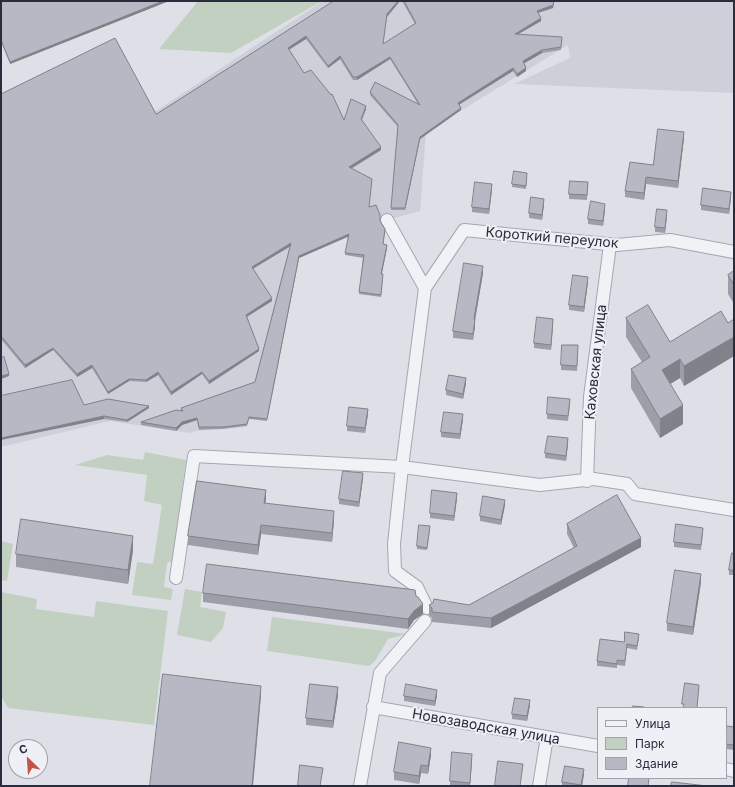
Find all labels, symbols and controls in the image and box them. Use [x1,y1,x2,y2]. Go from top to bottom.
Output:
street label: Короткий переулок [485,224,619,252]
street label: Каховская улица [582,304,610,420]
street label: Новозаводская улица [411,706,561,748]
legend [597,707,727,779]
text: Улица [635,716,670,731]
text: Парк [635,736,665,751]
north arrow [8,739,48,779]
text: С [17,741,30,757]
text: Здание [635,756,678,771]

